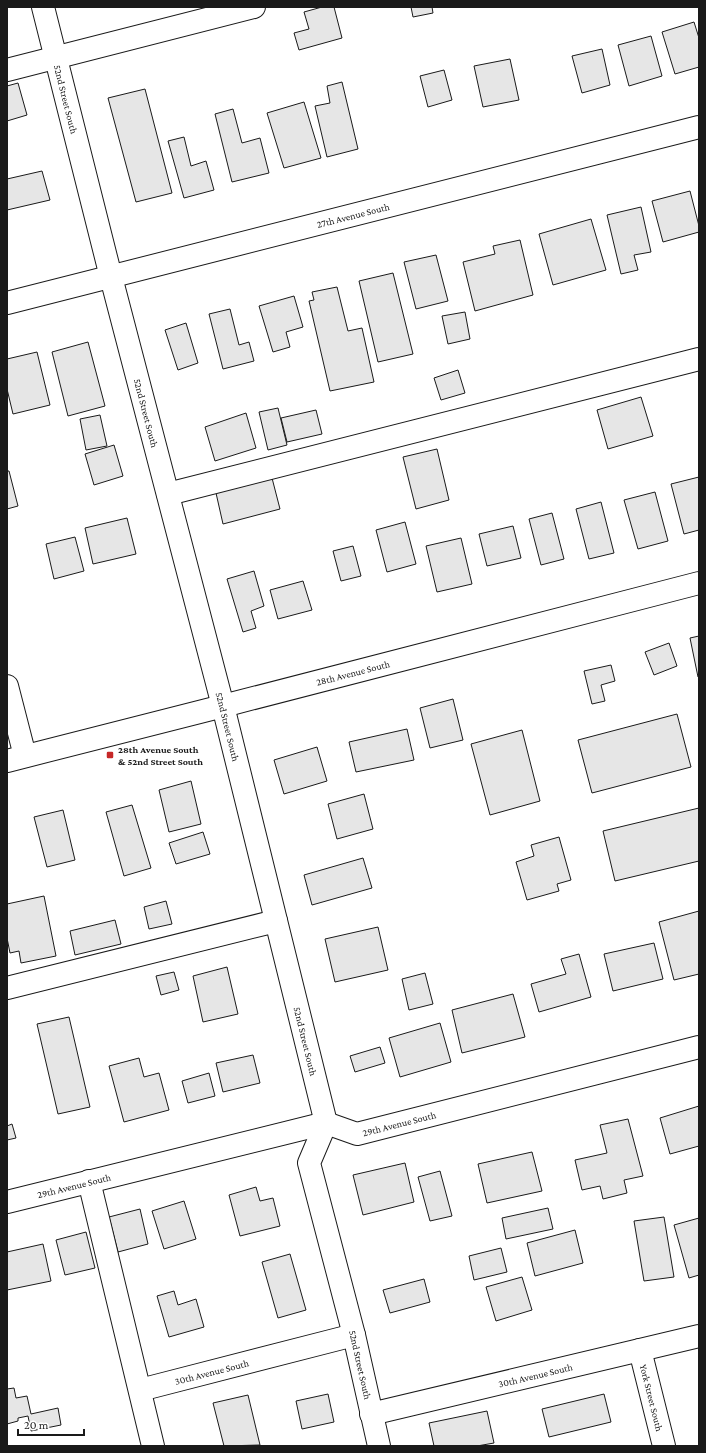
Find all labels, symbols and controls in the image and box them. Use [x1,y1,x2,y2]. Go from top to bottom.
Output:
street label: 52nd Street South [52,64,80,136]
street label: 27th Avenue South [316,201,391,230]
street label: 52nd Street South [132,378,160,449]
street label: 28th Avenue South [315,658,392,688]
street label: 52nd Street South [214,691,242,763]
place label: 28th Avenue South & 52nd Street South [118,744,203,767]
marker: 28th Avenue South & 52nd Street South [105,750,115,760]
street label: 52nd Street South [291,1006,319,1078]
street label: 29th Avenue South [361,1109,438,1138]
street label: 29th Avenue South [36,1171,113,1200]
street label: 52nd Street South [347,1329,373,1401]
street label: 30th Avenue South [174,1357,251,1387]
street label: 30th Avenue South [497,1361,574,1390]
street label: York Street South [638,1363,665,1433]
scale bar [18,1411,84,1437]
text: 20 m [24,1418,49,1432]

